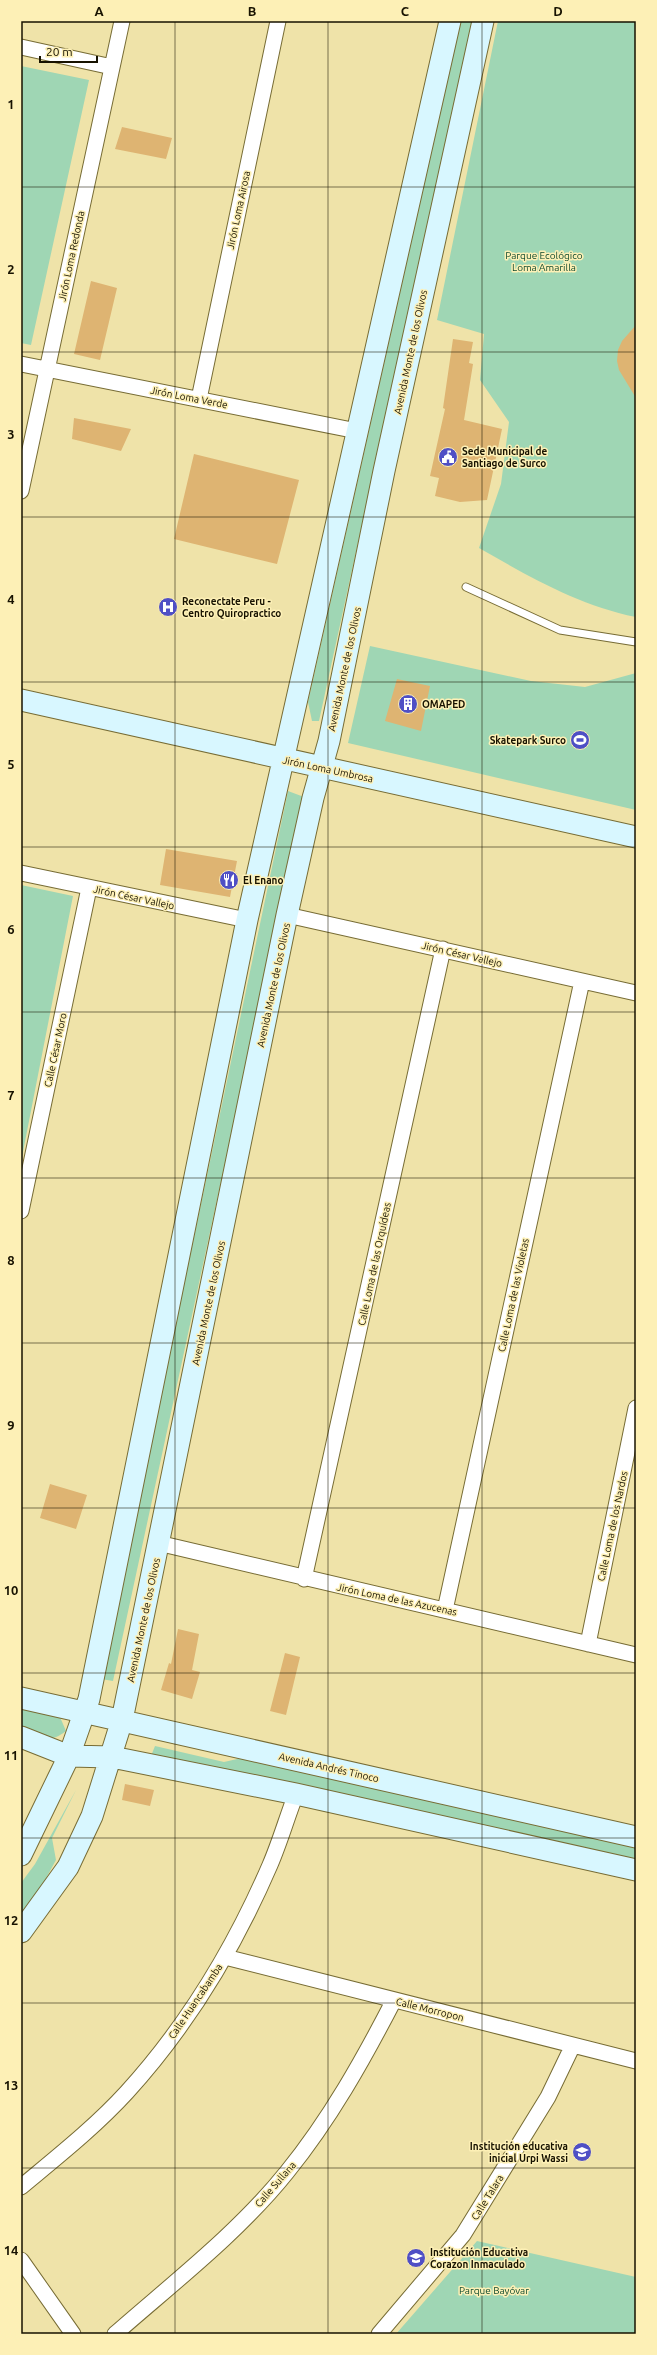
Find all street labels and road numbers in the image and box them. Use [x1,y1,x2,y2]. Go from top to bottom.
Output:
street label: Jirón Loma Airosa [225,170,252,250]
street label: Jirón Loma Redonda [57,210,86,302]
street label: Avenida Monte de los Olivos [392,289,429,415]
street label: Jirón Loma Verde [149,385,229,410]
street label: Avenida Monte de los Olivos [326,606,363,732]
street label: Jirón Loma Umbrosa [282,755,374,784]
street label: Jirón César Vallejo [92,884,176,911]
street label: Avenida Monte de los Olivos [255,922,292,1048]
street label: Jirón César Vallejo [420,940,503,969]
street label: Calle César Moro [42,1012,69,1088]
street label: Calle Loma de las Orquídeas [356,1201,393,1327]
street label: Calle Loma de las Violetas [496,1237,531,1353]
street label: Avenida Monte de los Olivos [190,1240,227,1366]
street label: Calle Loma de los Nardos [595,1470,630,1582]
street label: Avenida Monte de los Olivos [125,1557,162,1683]
street label: Jirón Loma de las Azucenas [336,1581,458,1618]
street label: Avenida Andrés Tinoco [278,1751,380,1784]
street label: Calle Huancabamba [166,1962,225,2041]
street label: Calle Morropon [395,1996,465,2023]
street label: Calle Sullana [253,2159,298,2209]
street label: Calle Talara [469,2173,506,2222]

